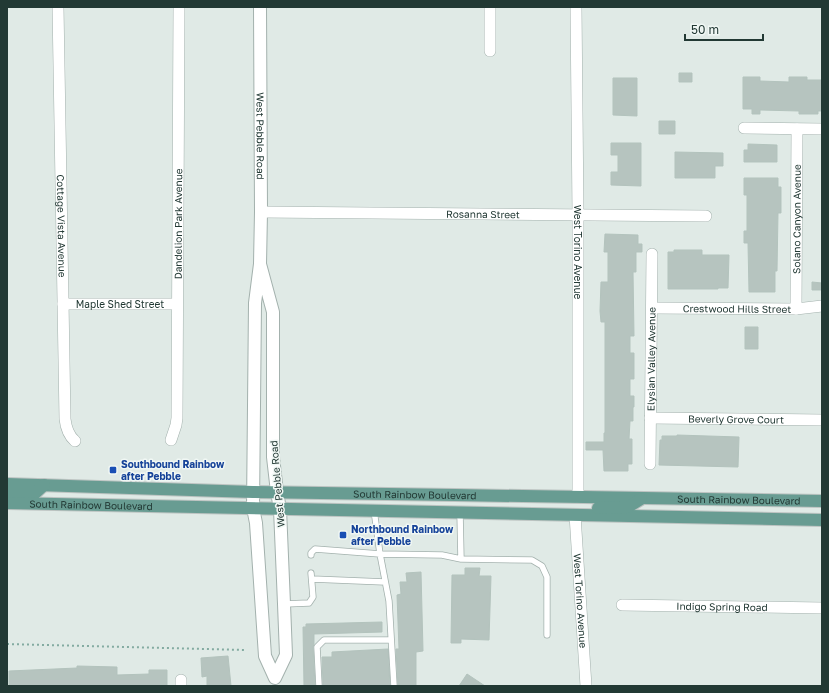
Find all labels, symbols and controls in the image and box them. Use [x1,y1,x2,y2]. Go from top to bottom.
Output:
scale bar [685,16,763,42]
text: 50 m [691,22,719,37]
street label: West Pebble Road [254,92,267,180]
street label: Solano Canyon Avenue [790,164,803,274]
street label: Dandelion Park Avenue [172,168,184,279]
street label: Cottage Vista Avenue [55,174,69,278]
street label: West Torino Avenue [572,205,584,300]
street label: Rosanna Street [446,208,520,220]
street label: Maple Shed Street [76,298,164,310]
street label: Crestwood Hills Street [683,302,791,315]
street label: Elysian Valley Avenue [645,307,657,411]
street label: Beverly Grove Court [688,412,784,426]
street label: West Pebble Road [267,440,287,528]
place label: Southbound Rainbow after Pebble [121,458,225,482]
marker: Southbound Rainbow after Pebble [108,465,118,475]
street label: South Rainbow Boulevard [353,487,477,501]
street label: South Rainbow Boulevard [677,493,801,507]
street label: South Rainbow Boulevard [29,497,153,512]
place label: Northbound Rainbow after Pebble [351,523,454,547]
marker: Northbound Rainbow after Pebble [338,530,348,540]
street label: West Torino Avenue [571,553,590,649]
street label: Indigo Spring Road [676,600,768,613]

